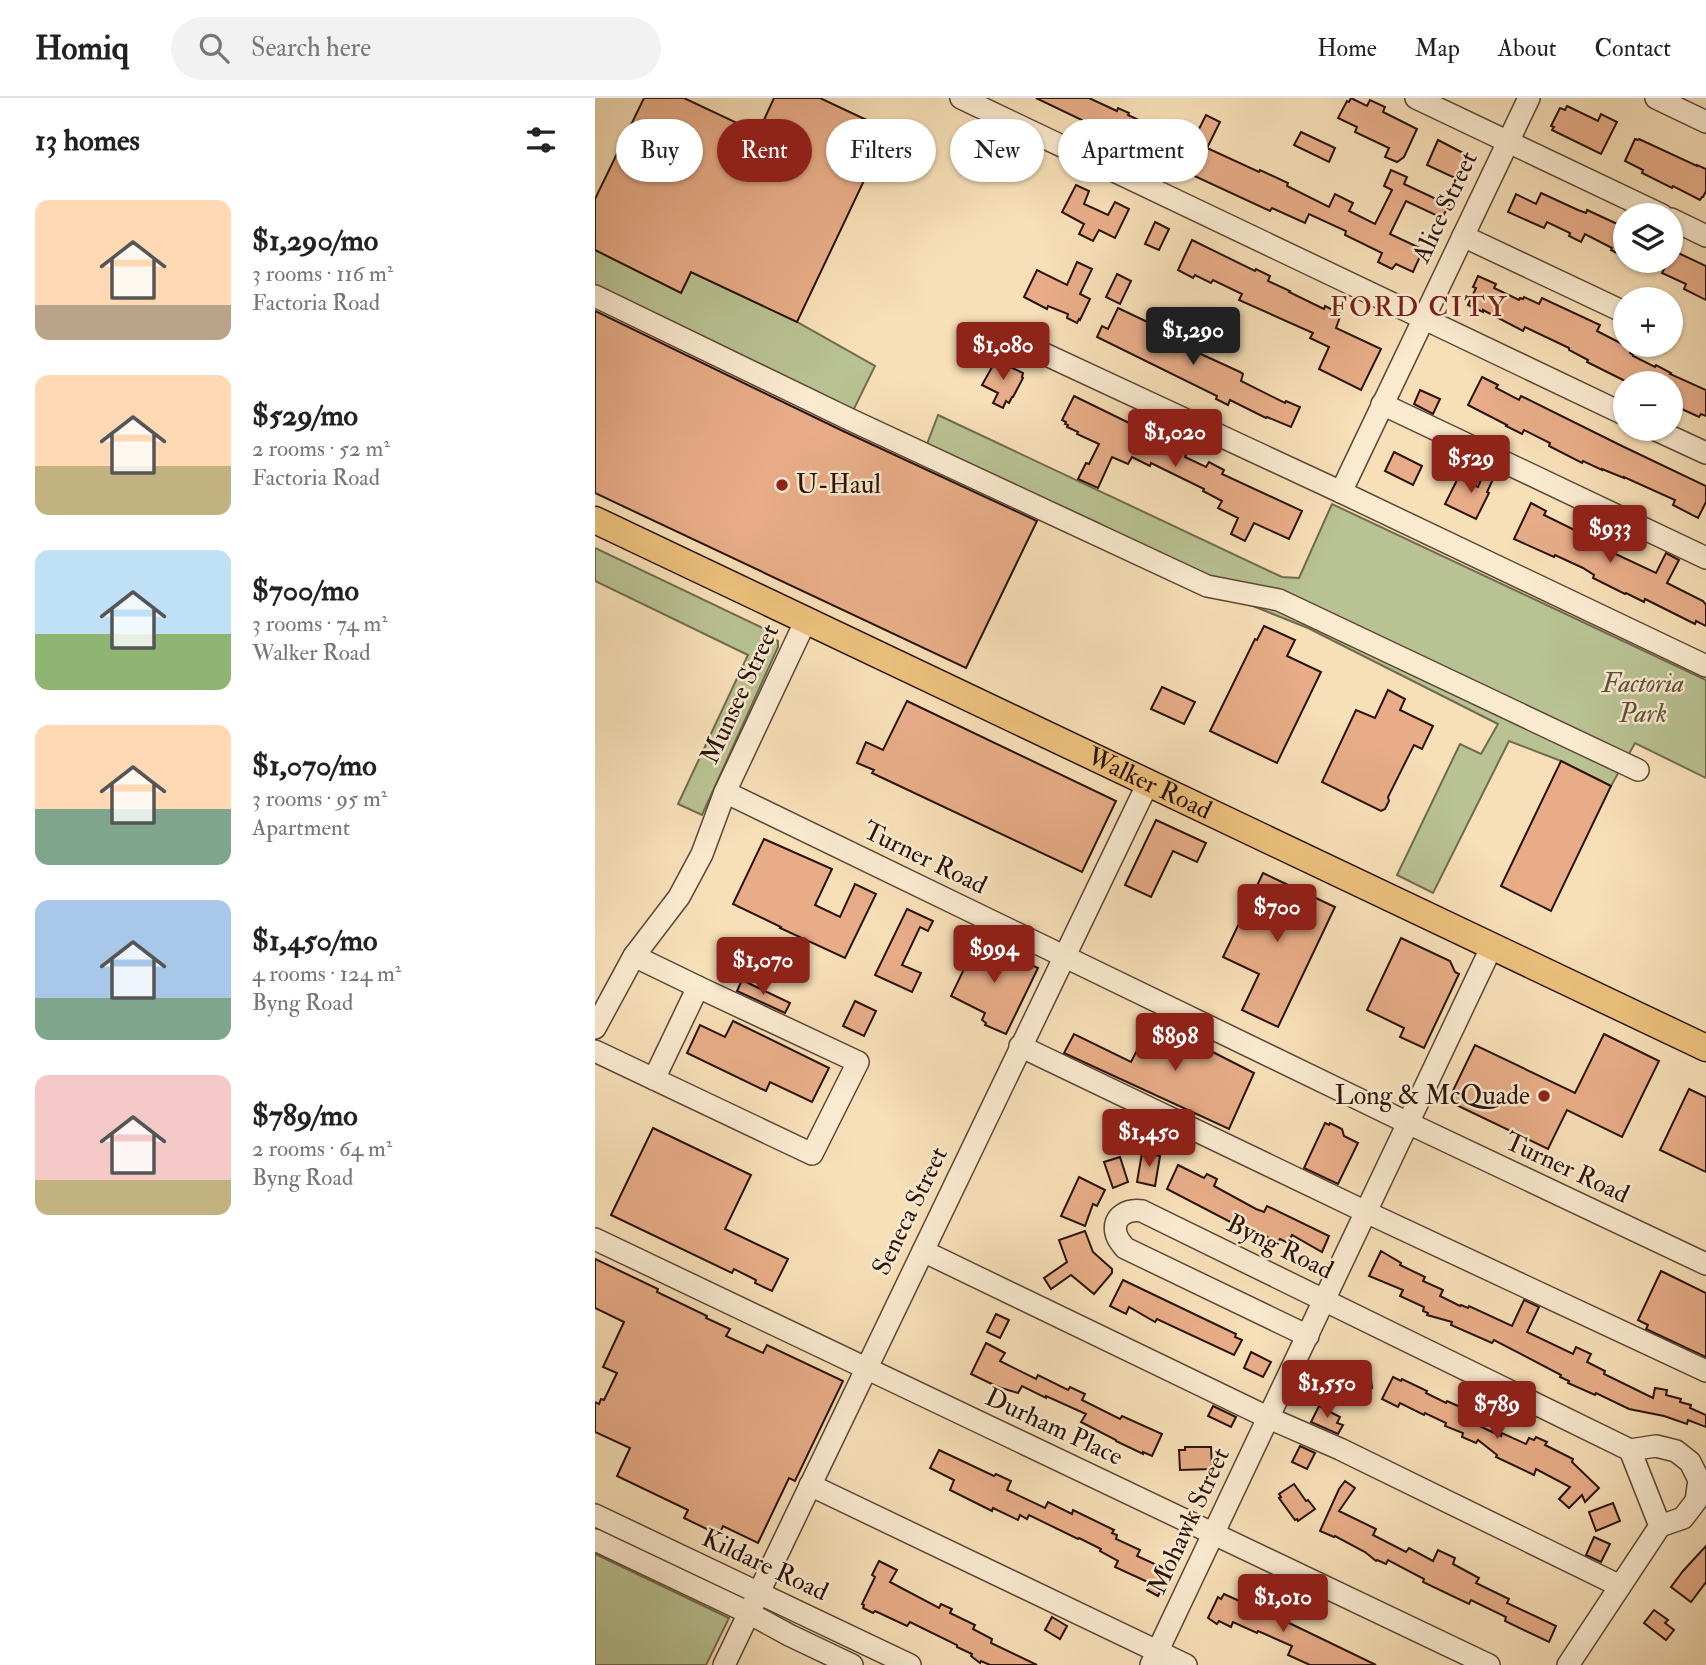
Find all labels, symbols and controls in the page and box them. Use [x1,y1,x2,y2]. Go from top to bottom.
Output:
search box [171,17,661,80]
text: Homiq [35,28,129,69]
icon: search [195,29,233,67]
text: Search here [251,32,371,64]
text: Home [1317,33,1377,64]
text: Map [1415,33,1460,64]
text: About [1498,33,1557,64]
text: Contact [1595,33,1671,64]
chip: Buy [616,119,703,182]
chip: Rent [717,119,812,182]
chip: Filters [826,119,936,182]
chip: New [950,119,1044,182]
chip: Apartment [1058,119,1208,182]
icon: filters [522,121,560,159]
text: 13 homes [35,122,140,159]
street label: Alice Street [1405,146,1485,269]
map controls [1613,203,1683,441]
button: layers [1613,203,1683,273]
text: $1,290/mo [252,222,378,259]
icon: home [91,228,175,312]
text: 3 rooms · 116 m² [252,259,393,288]
button: + [1613,287,1683,357]
text: Factoria Road [252,288,380,317]
district label: FORD CITY [1330,290,1509,325]
pin: $1,290 [1136,308,1250,367]
text: $1,290 [1162,315,1224,344]
pin: $1,080 [946,322,1060,382]
text: $1,080 [972,330,1034,359]
button: − [1613,371,1683,441]
text: $529/mo [252,397,358,434]
icon: home [91,403,175,487]
pin: $1,020 [1118,410,1232,469]
text: $1,020 [1144,417,1206,446]
text: 2 rooms · 52 m² [252,434,390,463]
pin: $529 [1430,436,1512,495]
text: $529 [1448,443,1494,472]
text: Factoria Road [252,463,380,492]
place label: U-Haul [796,469,881,501]
marker: U-Haul [774,477,790,493]
pin: $933 [1569,505,1651,565]
text: $933 [1589,513,1631,542]
text: $700/mo [252,572,359,609]
icon: home [91,578,175,662]
text: 3 rooms · 74 m² [252,609,388,638]
street label: Munsee Street [694,619,786,769]
text: Walker Road [252,638,371,667]
park label: Factoria Park [1600,668,1684,730]
street label: Walker Road [1081,740,1217,827]
text: $1,070/mo [252,747,377,784]
icon: home [91,753,175,837]
text: 3 rooms · 95 m² [252,784,387,813]
text: Apartment [252,813,350,842]
street label: Turner Road [858,814,992,902]
pin: $700 [1236,884,1318,944]
text: $700 [1253,892,1301,921]
text: $1,450/mo [252,922,377,959]
pin: $994 [953,926,1035,985]
icon: home [91,928,175,1012]
text: $994 [970,933,1019,962]
pin: $1,070 [706,937,820,997]
text: $1,070 [733,945,793,974]
text: 4 rooms · 124 m² [252,959,401,988]
text: Byng Road [252,988,353,1017]
pin: $898 [1134,1014,1216,1073]
text: $898 [1152,1021,1198,1050]
place label: Long & McQuade [1335,1080,1530,1112]
marker: Long & McQuade [1536,1088,1552,1104]
text: $789/mo [252,1097,358,1134]
icon: home [91,1103,175,1187]
pin: $1,450 [1092,1110,1206,1169]
text: $1,450 [1118,1117,1180,1146]
street label: Turner Road [1500,1125,1634,1211]
text: 2 rooms · 64 m² [252,1134,392,1163]
street label: Seneca Street [865,1142,955,1280]
text: Byng Road [252,1163,353,1192]
street label: Byng Road [1222,1208,1339,1287]
pin: $1,550 [1270,1360,1384,1420]
text: $1,550 [1298,1368,1356,1397]
street label: Durham Place [980,1381,1128,1473]
pin: $789 [1456,1382,1538,1441]
text: $789 [1474,1389,1520,1418]
street label: Mohawk Street [1141,1443,1237,1599]
street label: Kildare Road [697,1522,833,1608]
pin: $1,010 [1226,1574,1340,1634]
text: $1,010 [1254,1582,1312,1611]

